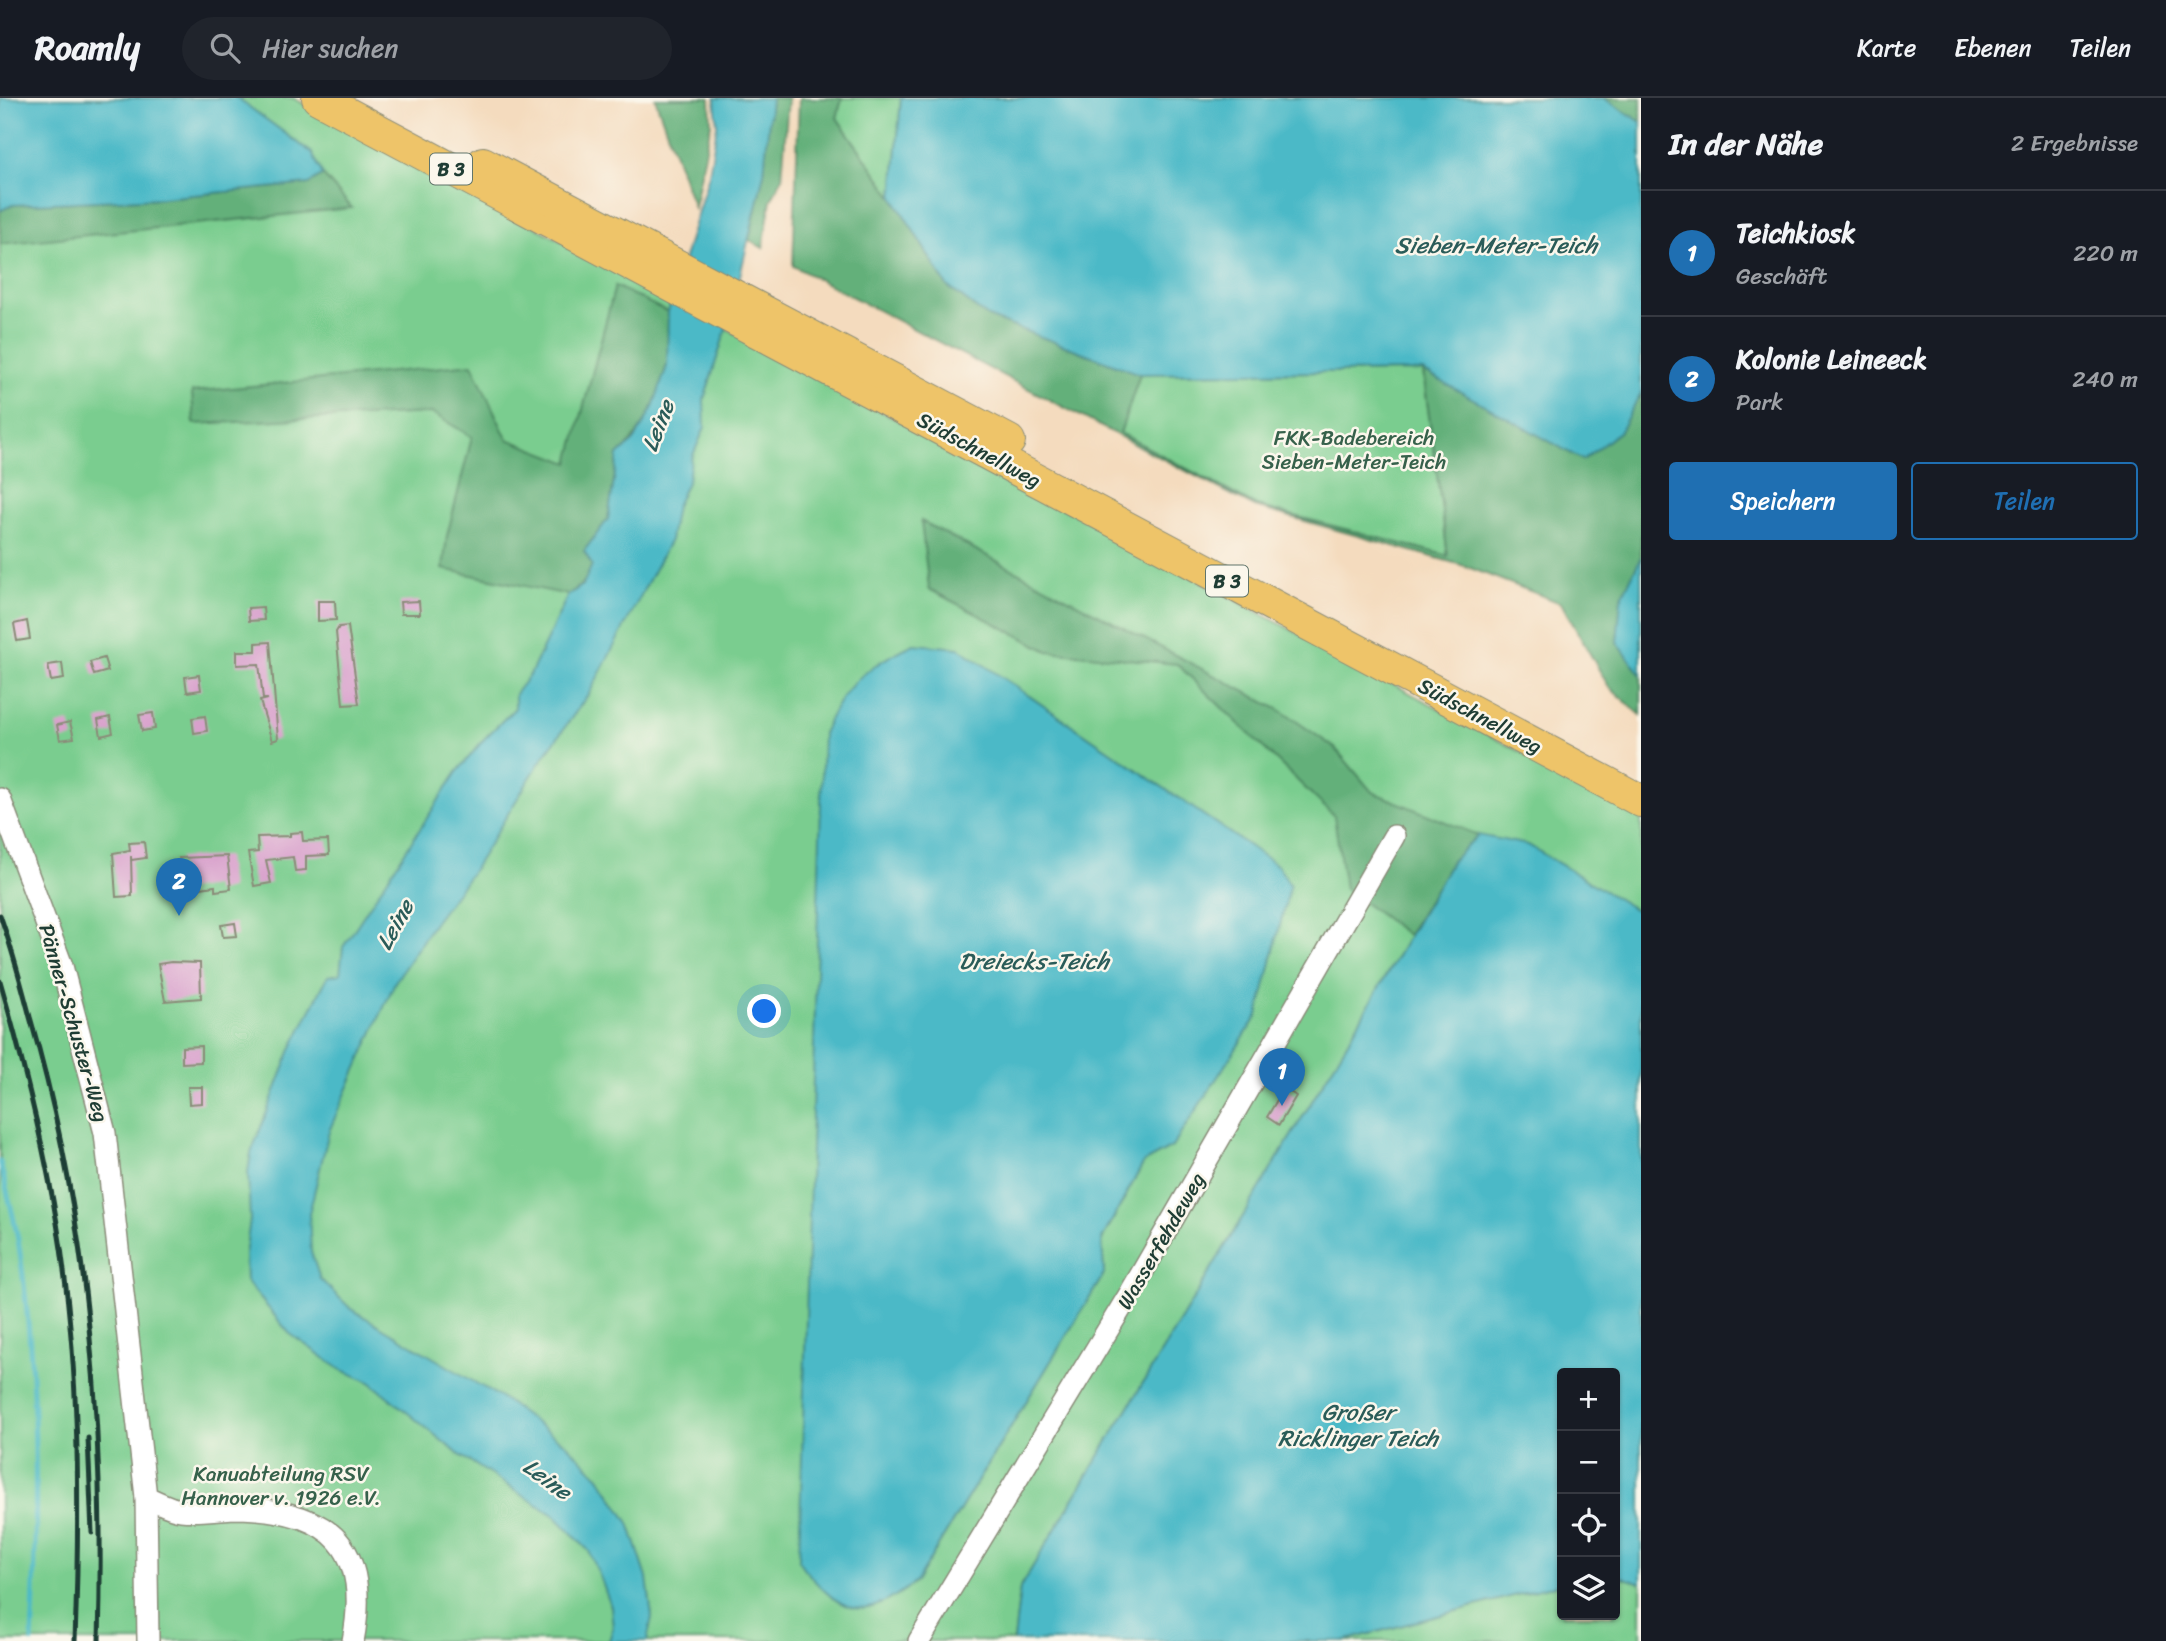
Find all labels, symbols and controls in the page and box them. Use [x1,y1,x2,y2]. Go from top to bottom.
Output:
search box [182,17,672,80]
text: Roamly [35,19,140,77]
text: Hier suchen [262,25,398,71]
text: Karte [1857,27,1916,69]
text: Ebenen [1954,27,2032,69]
text: Teilen [2070,27,2131,69]
icon: search [206,29,244,67]
text: In der Nähe [1669,117,1823,171]
text: 2 Ergebnisse [2011,123,2138,164]
road number: B 3 [430,153,472,184]
text: Teichkiosk [1736,210,1855,256]
water label: Sieben-Meter-Teich [1395,225,1599,266]
text: 1 [1687,233,1697,274]
text: 220 m [2073,233,2138,274]
text: Geschäft [1736,256,1827,297]
text: Kolonie Leineeck [1736,336,1927,382]
text: 2 [1685,359,1699,400]
text: 240 m [2072,359,2138,400]
text: Park [1736,382,1783,423]
water label: Leine [629,392,687,458]
street label: Südschnellweg [910,401,1048,499]
park label: FKK-Badebereich Sieben-Meter-Teich [1262,419,1446,481]
button: Speichern [1669,462,1897,540]
button: Teilen [1911,462,2138,540]
road number: B 3 [1206,566,1248,596]
street label: Südschnellweg [1411,667,1549,765]
pin: 2 [156,858,202,916]
water label: Leine [364,891,427,958]
street label: Pänner-Schuster-Weg [28,919,120,1127]
water label: Dreiecks-Teich [959,941,1111,982]
your location [747,994,781,1028]
pin: 1 [1259,1048,1305,1106]
street label: Wasserfehdeweg [1106,1165,1216,1317]
map controls [1557,1368,1620,1620]
button: + [1557,1368,1620,1431]
water label: Großer Ricklinger Teich [1278,1392,1440,1459]
button: − [1557,1431,1620,1494]
water label: Leine [514,1447,582,1512]
park label: Kanuabteilung RSV Hannover v. 1926 e.V. [181,1455,381,1517]
button: locate [1557,1494,1620,1557]
button: layers [1557,1557,1620,1620]

